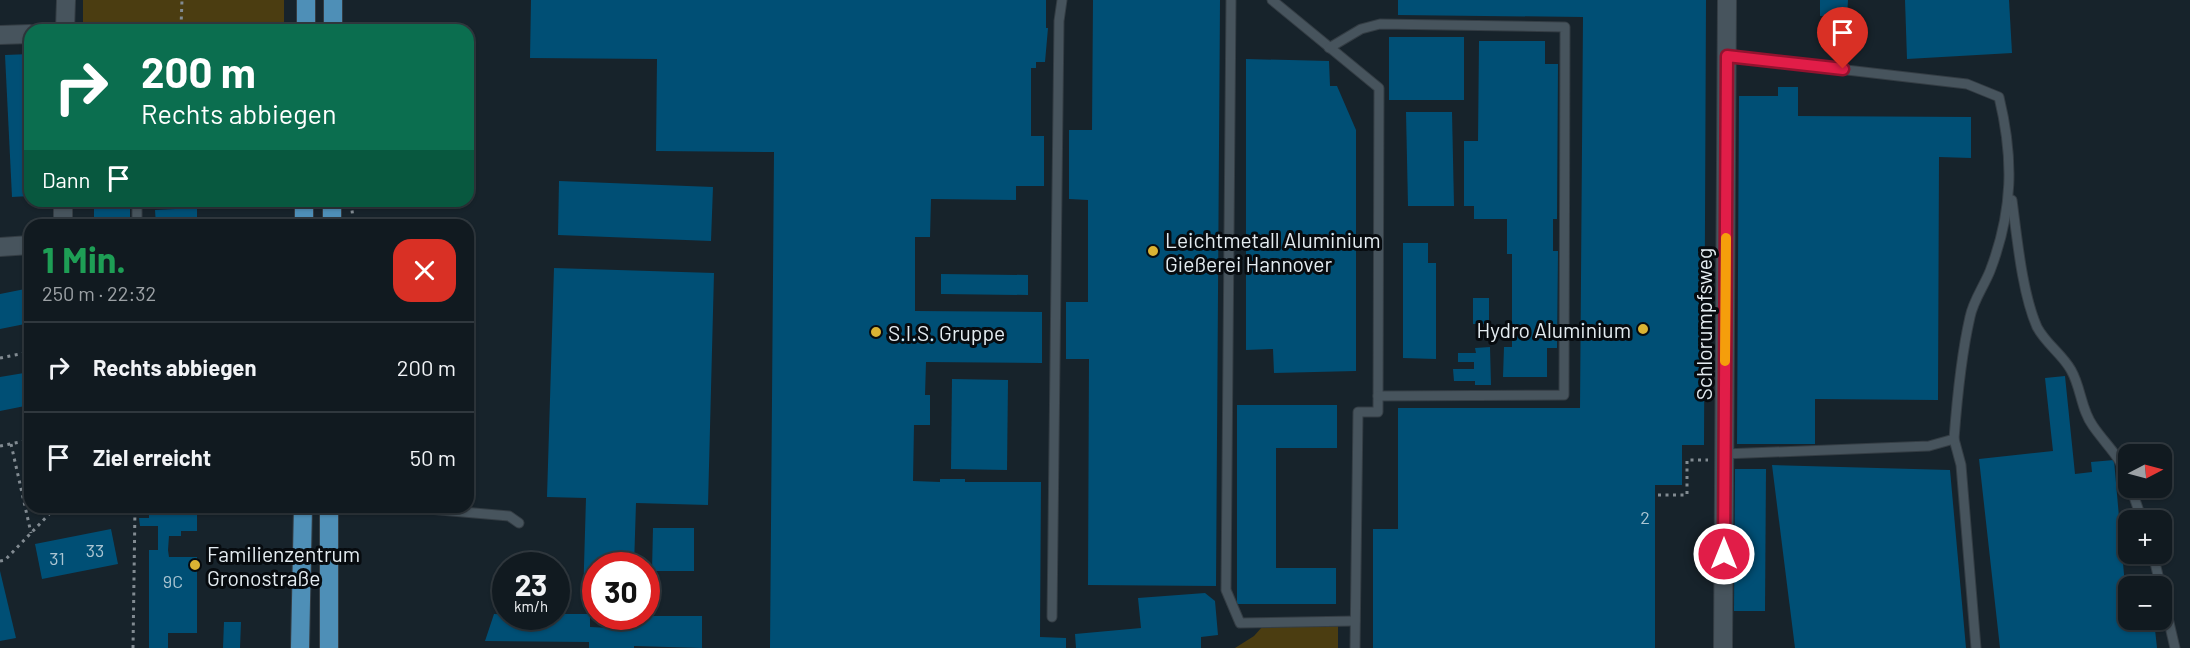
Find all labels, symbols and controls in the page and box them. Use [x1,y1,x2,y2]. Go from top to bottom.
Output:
pin [1817,7,1868,69]
icon: arrive [1826,16,1859,49]
text: 200 m [141,46,256,96]
icon: right [42,48,120,126]
text: Rechts abbiegen [141,97,337,129]
icon: arrive [102,162,135,195]
text: Dann [42,166,90,192]
place label: Leichtmetall Aluminium Gießerei Hannover [1165,227,1381,276]
text: 1 Min. [42,237,126,280]
button: close [393,239,456,302]
marker: Leichtmetall Aluminium Gießerei Hannover [1146,244,1160,258]
street label: Schlorumpfsweg [1691,248,1716,400]
text: 250 m · 22:32 [42,281,156,305]
place label: Hydro Aluminium [1476,317,1631,342]
place label: S.I.S. Gruppe [888,320,1005,345]
marker: Hydro Aluminium [1636,322,1650,336]
marker: S.I.S. Gruppe [869,325,883,339]
icon: right [42,351,75,384]
text: Rechts abbiegen [93,354,256,380]
text: 200 m [397,354,456,380]
icon: arrive [42,441,75,474]
text: Ziel erreicht [93,444,211,470]
text: 50 m [410,444,456,470]
north arrow [2118,444,2172,498]
map controls [2118,444,2172,630]
house number: 2 [1640,506,1650,528]
button: + [2118,510,2172,564]
position arrow [1692,522,1756,586]
house number: 33 [86,539,104,561]
place label: Familienzentrum Gronostraße [207,541,360,590]
house number: 31 [49,547,65,569]
speed limit sign: 30 [582,552,660,630]
marker: Familienzentrum Gronostraße [188,558,202,572]
text: 23 [515,566,547,602]
house number: 9C [163,570,183,592]
button: − [2118,576,2172,630]
text: km/h [514,597,548,615]

